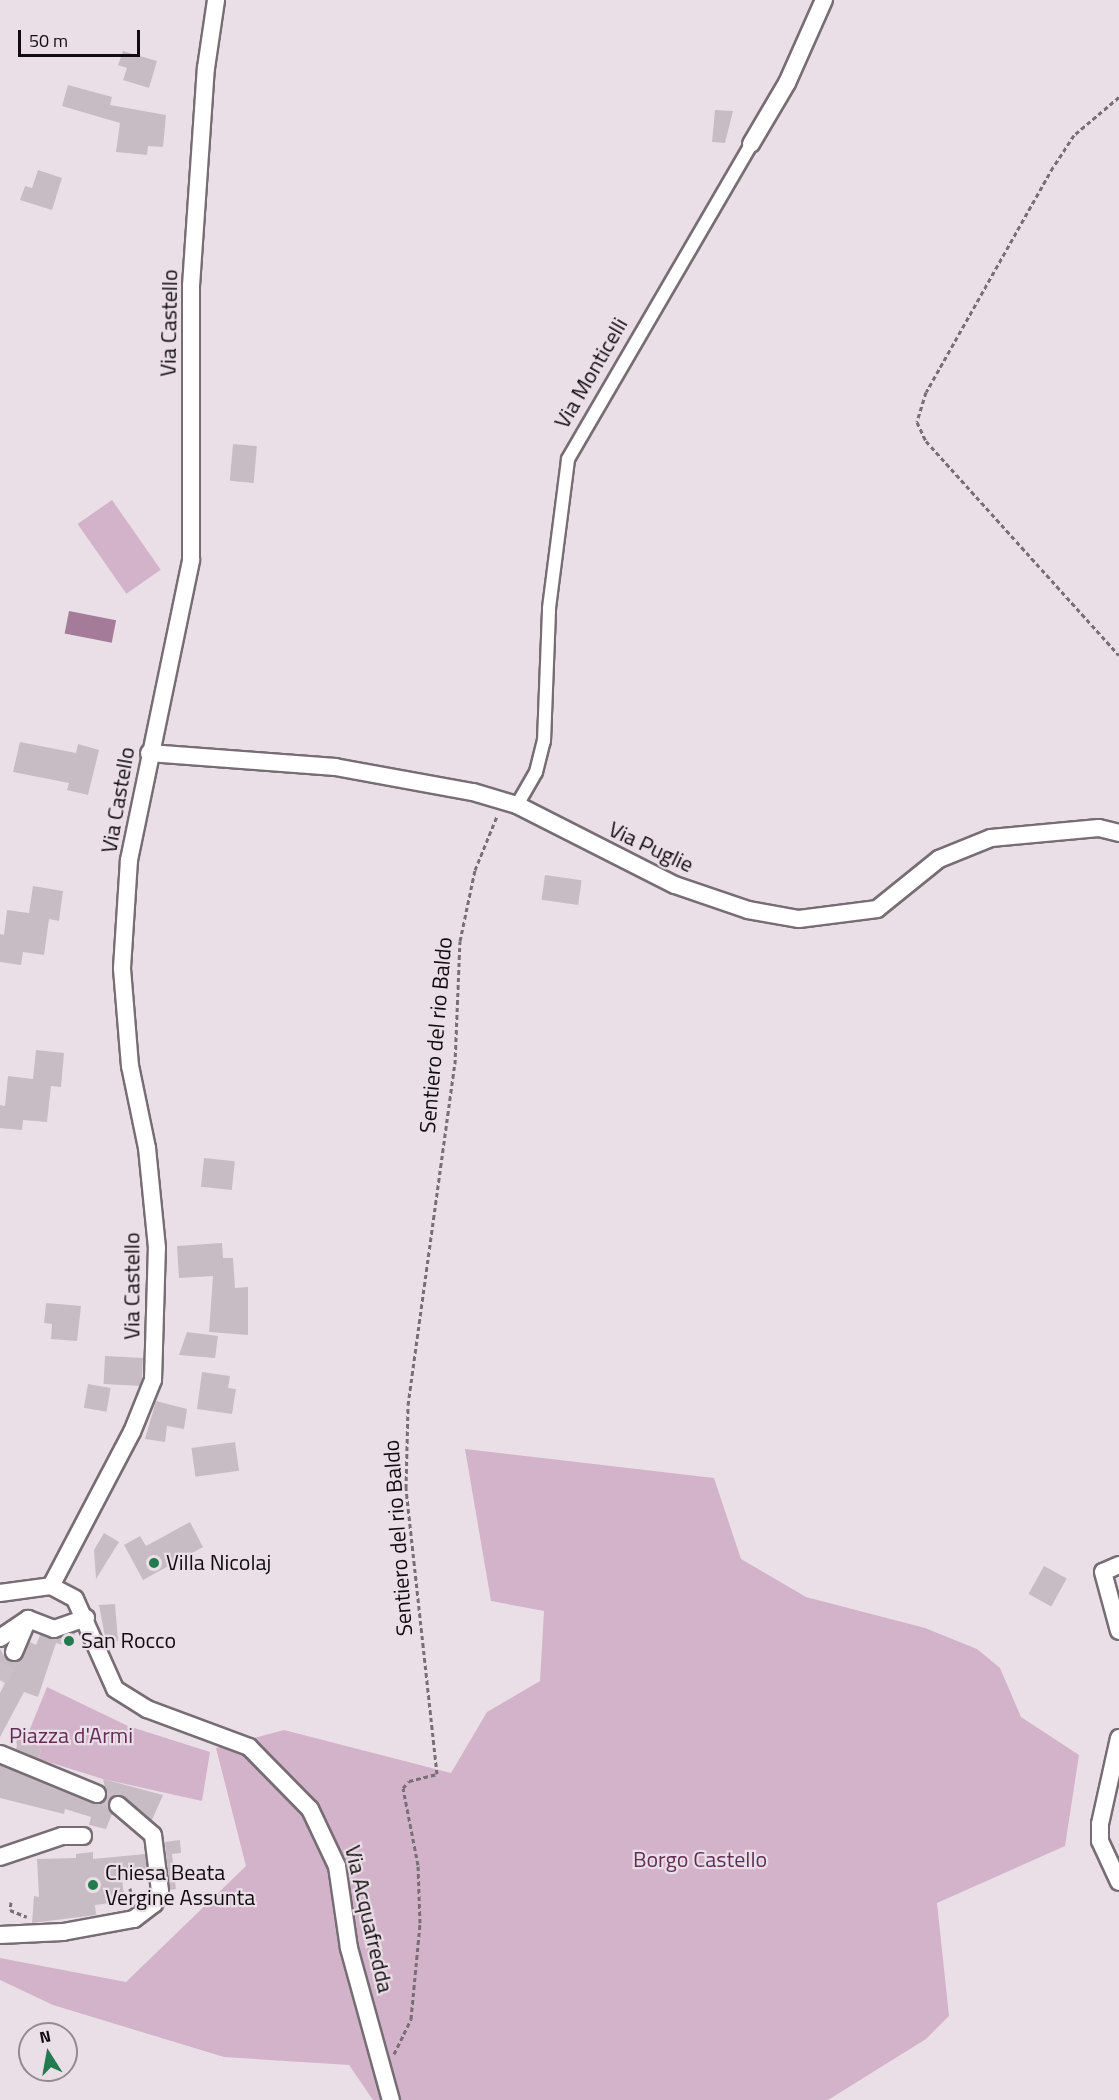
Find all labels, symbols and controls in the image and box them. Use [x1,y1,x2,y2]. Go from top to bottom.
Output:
scale bar [21,18,142,56]
text: 50 m [29,27,68,54]
street label: Via Castello [155,269,183,377]
street label: Via Monticelli [549,313,633,433]
street label: Via Castello [96,745,140,855]
street label: Via Puglie [604,816,698,878]
street label: Sentiero del rio Baldo [414,936,458,1134]
street label: Via Castello [119,1232,145,1340]
street label: Sentiero del rio Baldo [378,1439,418,1637]
place label: Villa Nicolaj [166,1550,271,1576]
marker: Villa Nicolaj [147,1556,161,1570]
place label: San Rocco [81,1628,176,1654]
marker: San Rocco [62,1634,76,1648]
park label: Piazza d'Armi [9,1723,133,1749]
street label: Via Acquafredda [339,1843,399,1995]
park label: Borgo Castello [633,1847,767,1873]
place label: Chiesa Beata Vergine Assunta [105,1859,255,1910]
marker: Chiesa Beata Vergine Assunta [86,1878,100,1892]
north arrow [18,2022,78,2082]
text: N [37,2023,53,2049]

